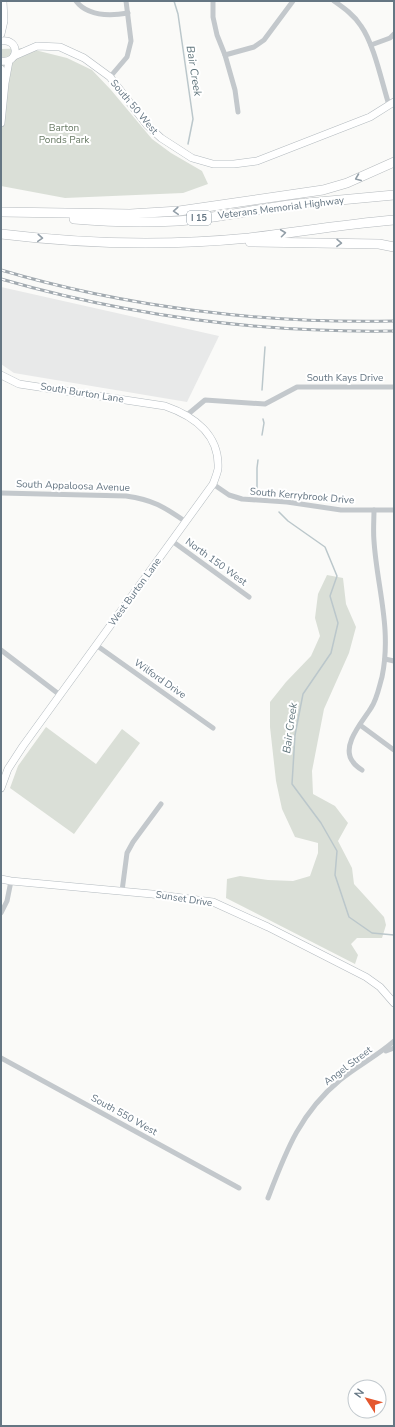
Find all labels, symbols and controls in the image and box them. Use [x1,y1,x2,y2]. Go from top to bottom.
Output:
water label: Bair Creek [183,45,205,98]
street label: South 50 West [107,77,161,138]
park label: Barton Ponds Park [39,121,90,147]
one-way arrow [355,173,363,181]
street label: Veterans Memorial Highway [216,193,346,223]
one-way arrow [173,207,179,216]
road number: I 15 [187,211,211,225]
one-way arrow [280,229,286,238]
one-way arrow [37,234,43,243]
one-way arrow [336,239,342,247]
street label: South Kays Drive [307,371,383,385]
street label: South Burton Lane [39,379,125,407]
street label: South Appaloosa Avenue [16,477,130,495]
street label: South Kerrybrook Drive [249,484,355,508]
street label: North 150 West [182,535,250,589]
street label: West Burton Lane [105,555,165,629]
street label: Wilford Drive [131,656,189,702]
water label: Bair Creek [279,701,301,754]
street label: Sunset Drive [155,888,213,910]
street label: Angel Street [321,1043,375,1089]
street label: South 550 West [88,1091,160,1139]
north arrow [347,1379,387,1419]
text: N [351,1386,368,1401]

